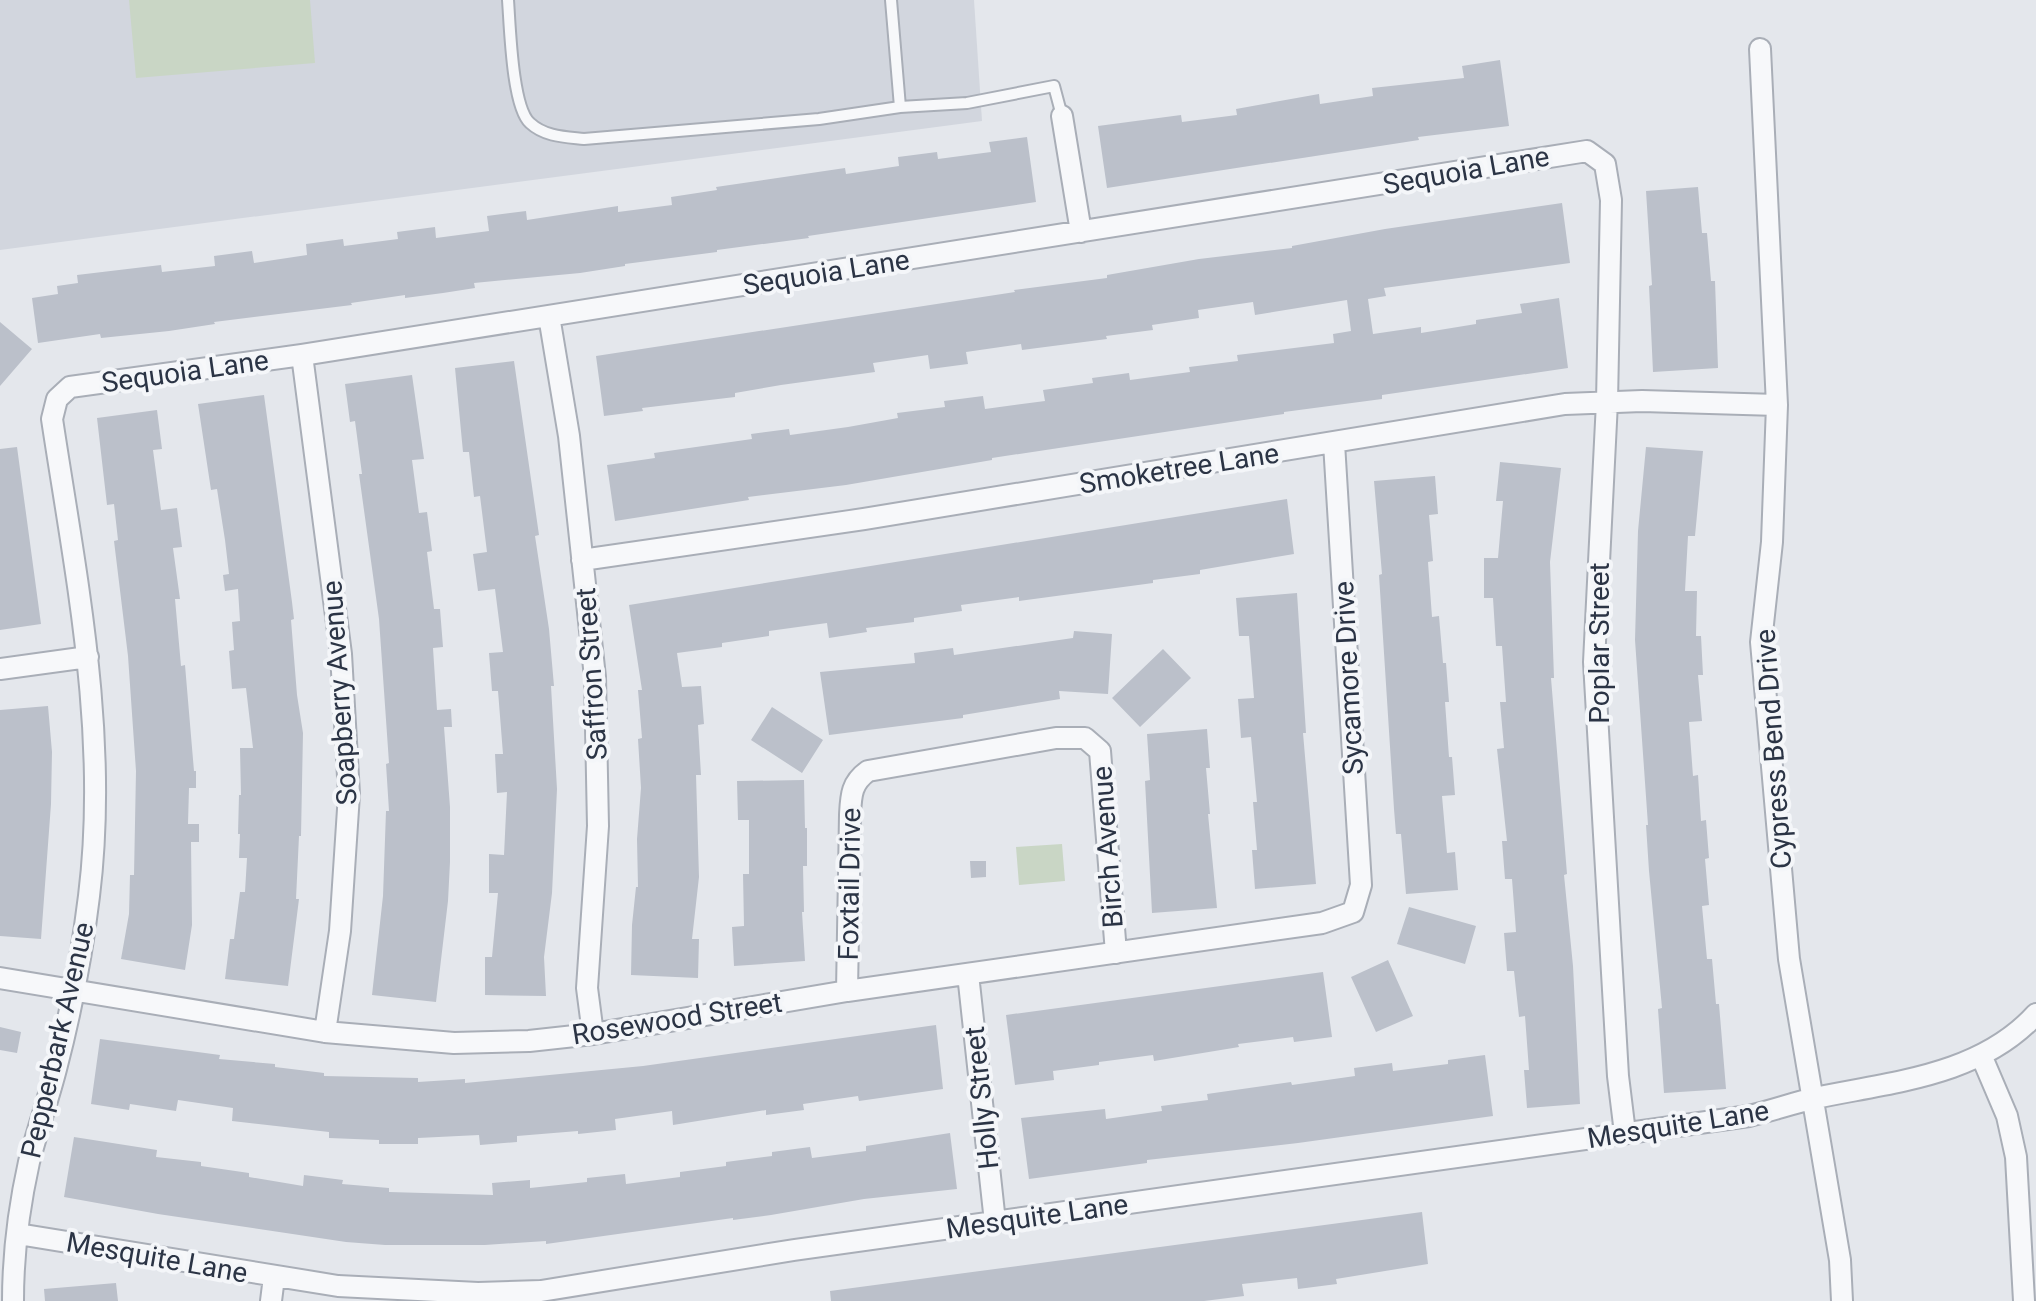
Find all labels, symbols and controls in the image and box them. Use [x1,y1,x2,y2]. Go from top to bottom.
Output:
street label: Sequoia Lane [1380,140,1552,201]
street label: Sequoia Lane [740,243,912,302]
street label: Sequoia Lane [99,343,271,400]
street label: Smoketree Lane [1077,436,1281,501]
street label: Poplar Street [1583,562,1616,724]
street label: Soapberry Avenue [315,580,364,806]
street label: Sycamore Drive [1327,580,1370,776]
street label: Saffron Street [569,587,614,761]
street label: Cypress Bend Drive [1749,628,1798,870]
street label: Birch Avenue [1085,765,1130,929]
street label: Foxtail Drive [832,807,867,961]
street label: Pepperbark Avenue [14,919,101,1161]
street label: Rosewood Street [570,986,784,1051]
street label: Holly Street [958,1025,1005,1171]
street label: Mesquite Lane [1585,1094,1771,1155]
street label: Mesquite Lane [944,1187,1130,1246]
street label: Mesquite Lane [64,1225,250,1290]

